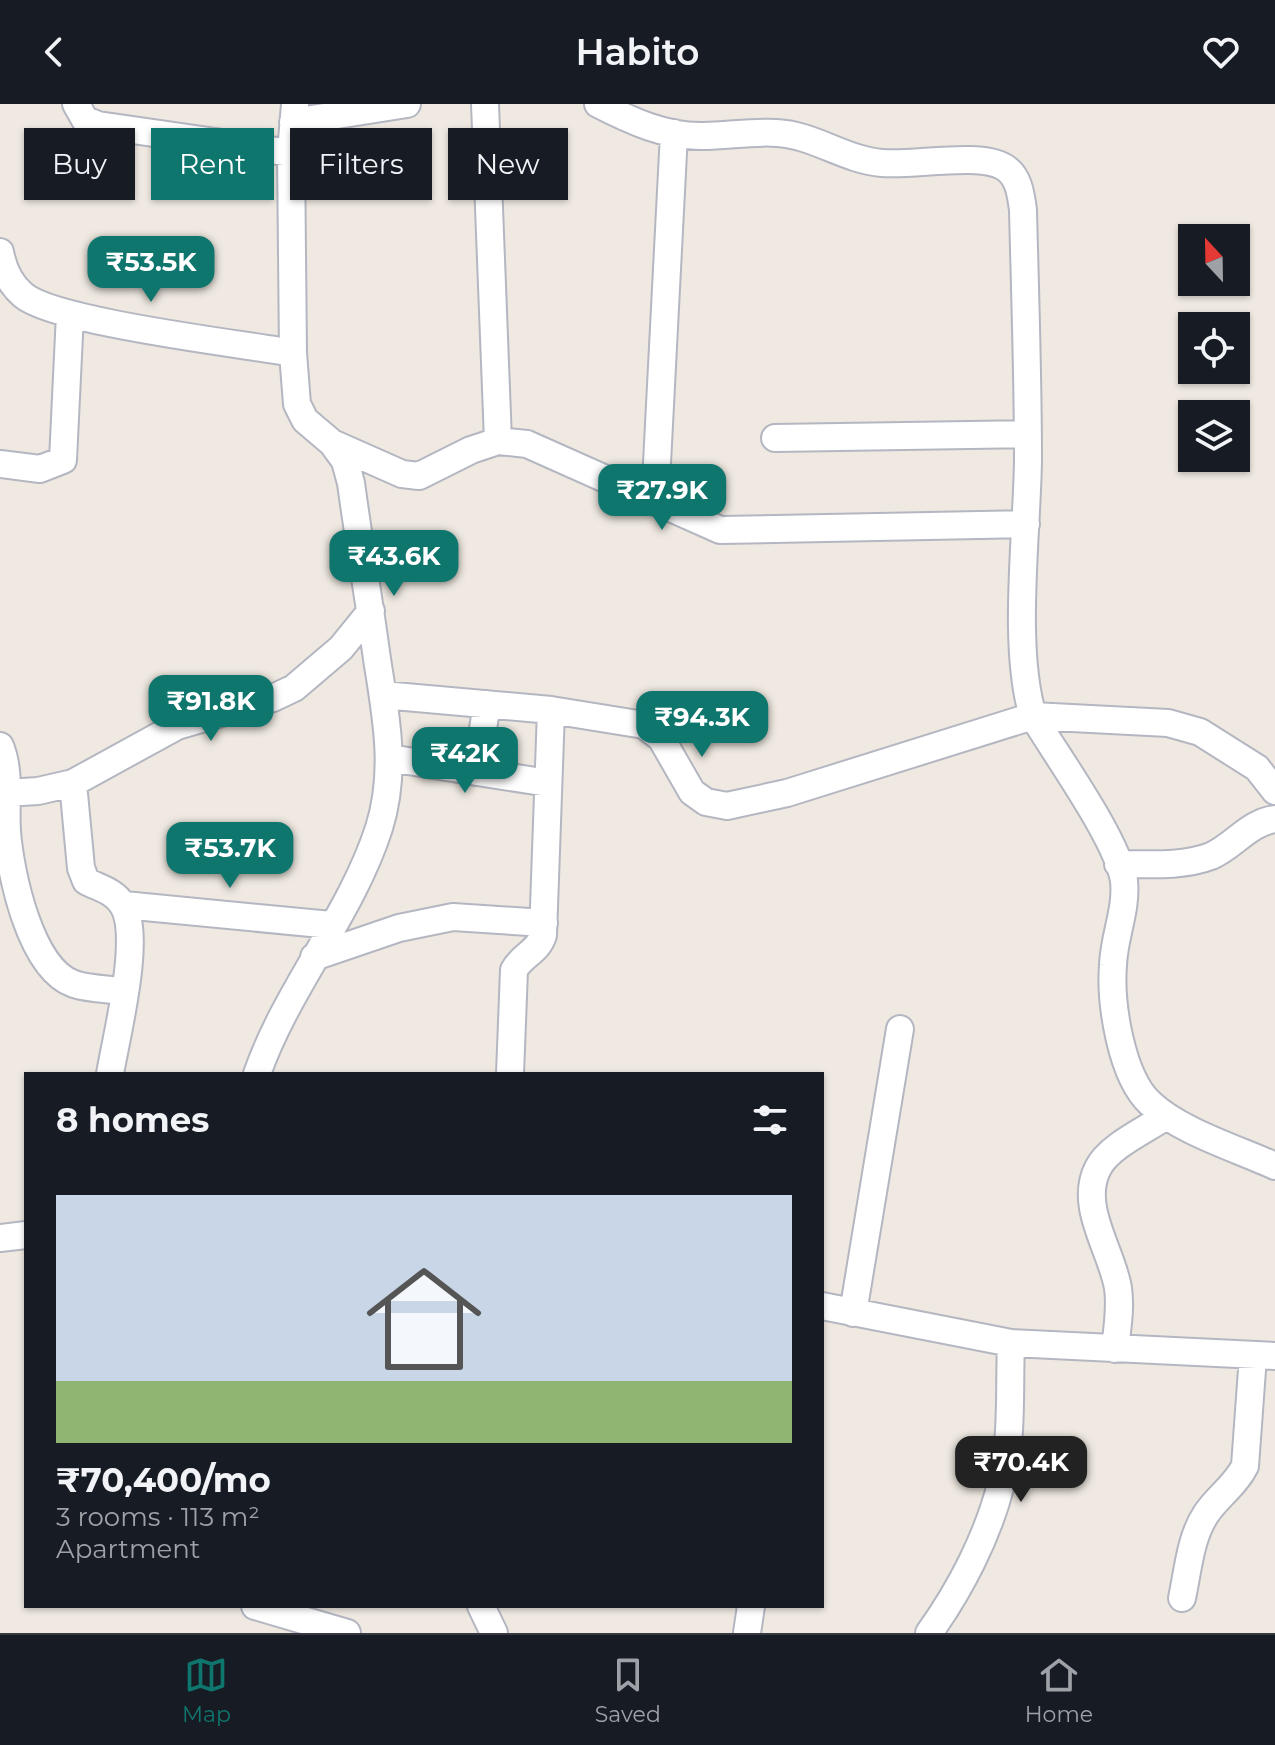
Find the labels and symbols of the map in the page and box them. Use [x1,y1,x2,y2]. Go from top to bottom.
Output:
north arrow [1178,224,1250,296]
pin: ₹53.5K [86,236,216,304]
pin: ₹27.9K [597,464,727,532]
pin: ₹43.6K [329,530,459,598]
pin: ₹91.8K [146,675,276,743]
pin: ₹94.3K [637,691,767,759]
pin: ₹42K [418,727,512,795]
pin: ₹53.7K [165,822,295,890]
pin: ₹70.4K [956,1436,1086,1504]

